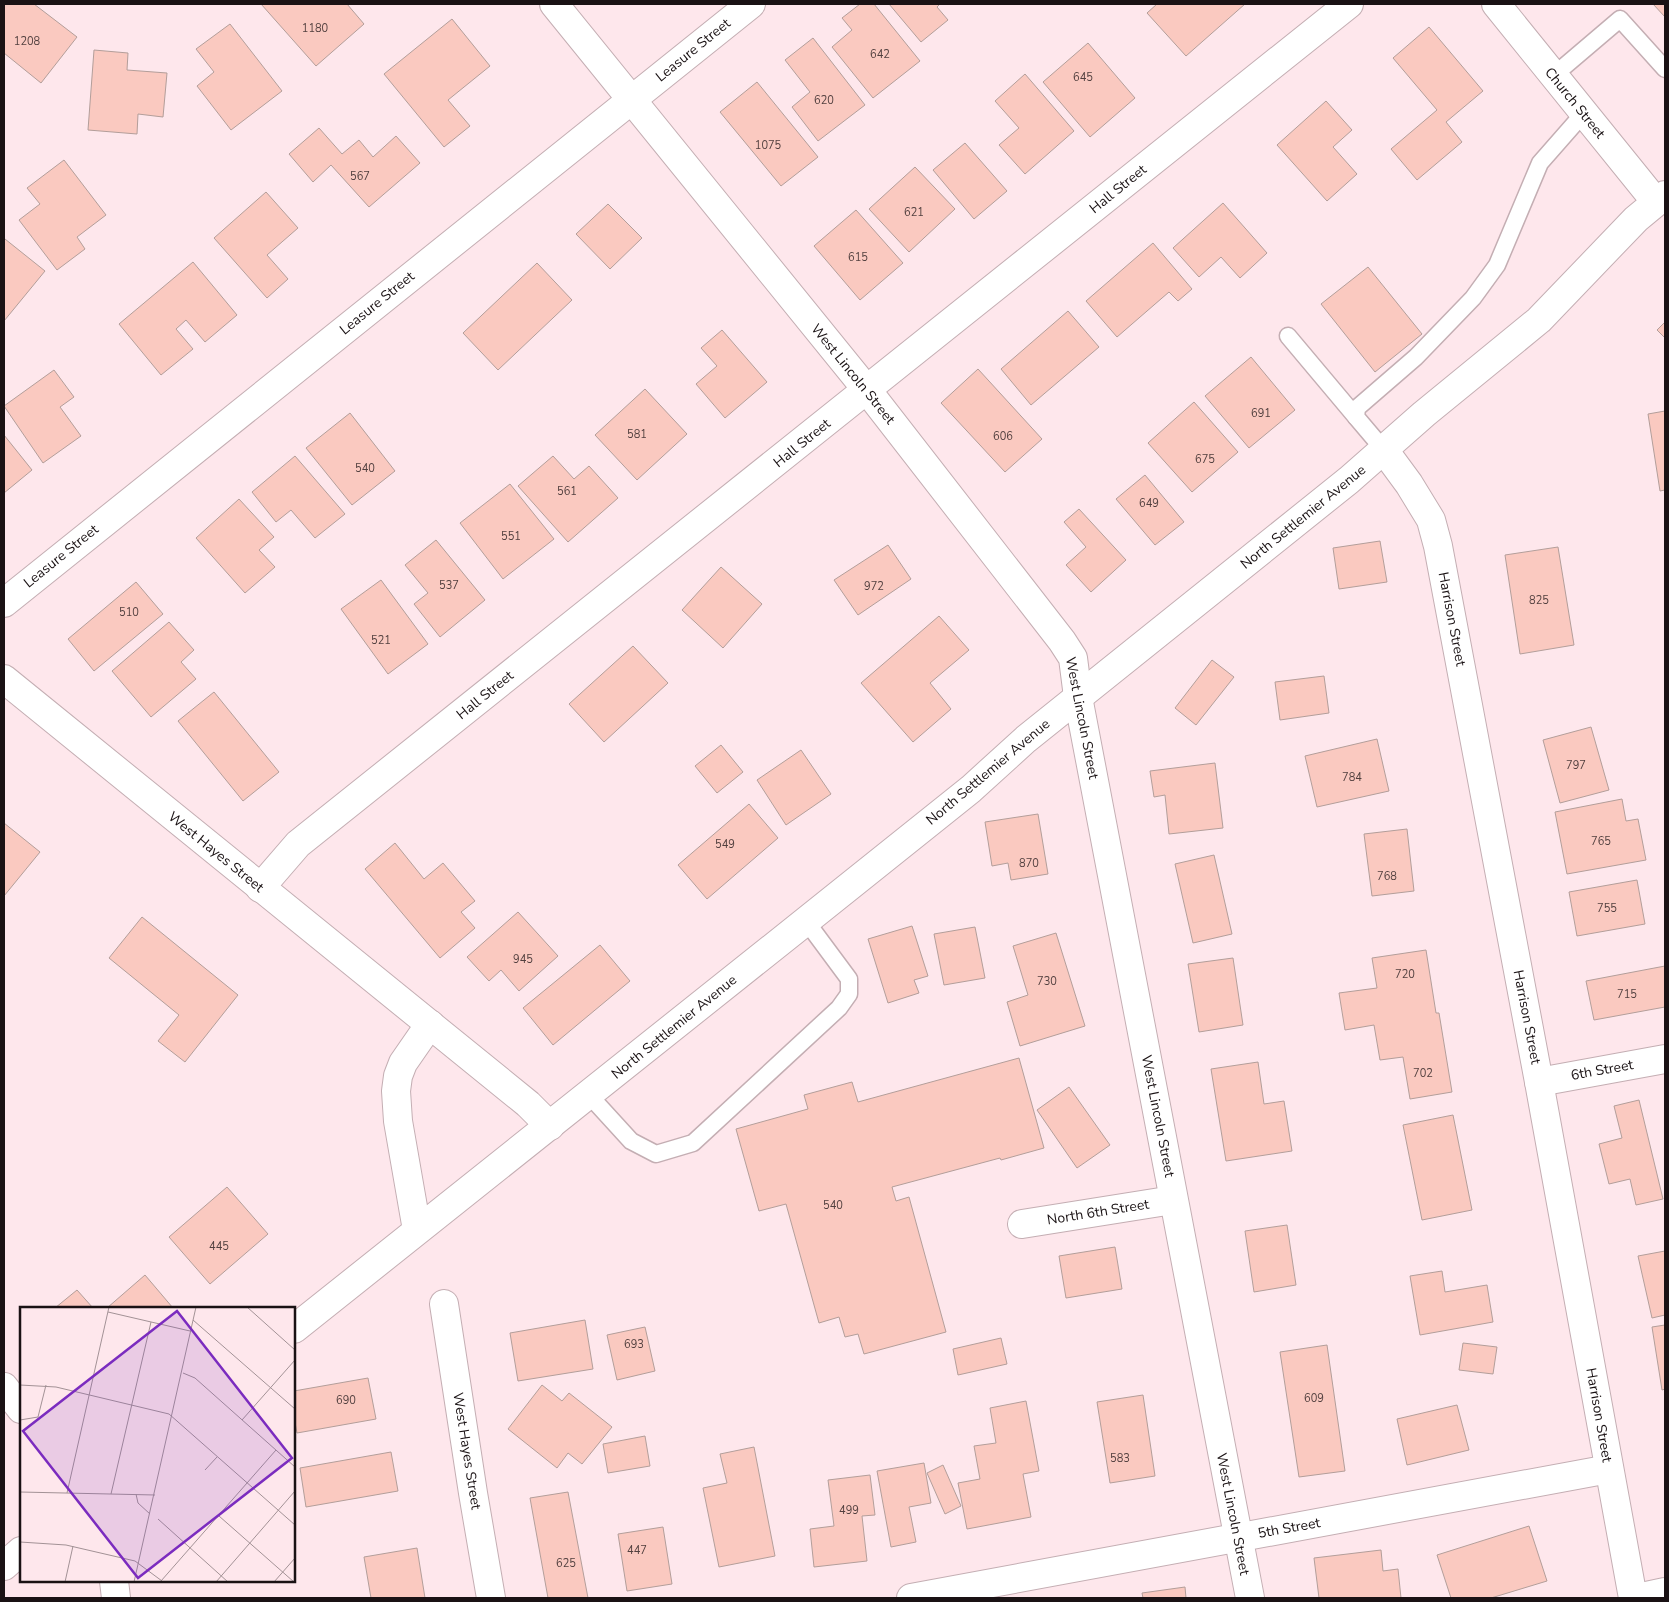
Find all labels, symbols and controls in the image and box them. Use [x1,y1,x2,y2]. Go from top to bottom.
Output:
street label: Leasure Street [652,14,734,86]
house number: 1180 [302,21,329,36]
house number: 1208 [14,34,41,49]
house number: 642 [870,47,890,62]
street label: Church Street [1540,63,1610,143]
house number: 645 [1073,70,1093,85]
house number: 620 [814,93,834,108]
house number: 1075 [755,138,782,153]
street label: Hall Street [1086,160,1151,218]
house number: 567 [350,169,370,184]
house number: 621 [904,205,924,220]
house number: 615 [848,250,868,265]
street label: Leasure Street [336,267,418,339]
street label: West Lincoln Street [807,320,899,428]
house number: 691 [1251,406,1271,421]
street label: Hall Street [770,414,835,472]
house number: 581 [627,427,647,442]
house number: 606 [993,429,1013,444]
house number: 675 [1195,452,1215,467]
street label: North Settlemier Avenue [1236,460,1370,574]
house number: 540 [355,461,375,476]
house number: 561 [557,484,577,499]
house number: 649 [1139,496,1159,511]
street label: Leasure Street [20,520,102,592]
house number: 551 [501,529,521,544]
street label: Harrison Street [1434,570,1470,668]
house number: 537 [439,578,459,593]
house number: 972 [864,579,884,594]
house number: 825 [1529,593,1549,608]
house number: 510 [119,605,139,620]
house number: 521 [371,633,391,648]
street label: West Lincoln Street [1061,655,1103,781]
street label: Hall Street [453,666,518,724]
street label: North Settlemier Avenue [922,715,1054,829]
house number: 797 [1566,758,1586,773]
house number: 784 [1342,770,1362,785]
street label: West Hayes Street [164,807,268,897]
house number: 765 [1591,834,1611,849]
house number: 549 [715,837,735,852]
house number: 870 [1019,856,1039,871]
house number: 768 [1377,869,1397,884]
house number: 755 [1597,901,1617,916]
house number: 945 [513,952,533,967]
house number: 720 [1395,967,1415,982]
street label: Harrison Street [1509,968,1545,1066]
street label: North Settlemier Avenue [607,970,741,1084]
house number: 730 [1037,974,1057,989]
house number: 715 [1617,987,1637,1002]
street label: West Lincoln Street [1137,1053,1179,1179]
street label: 6th Street [1569,1055,1635,1085]
house number: 702 [1413,1066,1433,1081]
street label: North 6th Street [1046,1195,1150,1229]
house number: 540 [823,1198,843,1213]
house number: 445 [209,1239,229,1254]
inset map [20,1307,295,1582]
house number: 693 [624,1337,644,1352]
street label: Harrison Street [1581,1366,1617,1464]
street label: West Hayes Street [448,1391,486,1511]
house number: 609 [1304,1391,1324,1406]
house number: 690 [336,1393,356,1408]
house number: 583 [1110,1451,1130,1466]
street label: West Lincoln Street [1212,1451,1254,1577]
house number: 499 [839,1503,859,1518]
street label: 5th Street [1256,1513,1322,1543]
house number: 447 [627,1543,647,1558]
house number: 625 [556,1556,576,1571]

